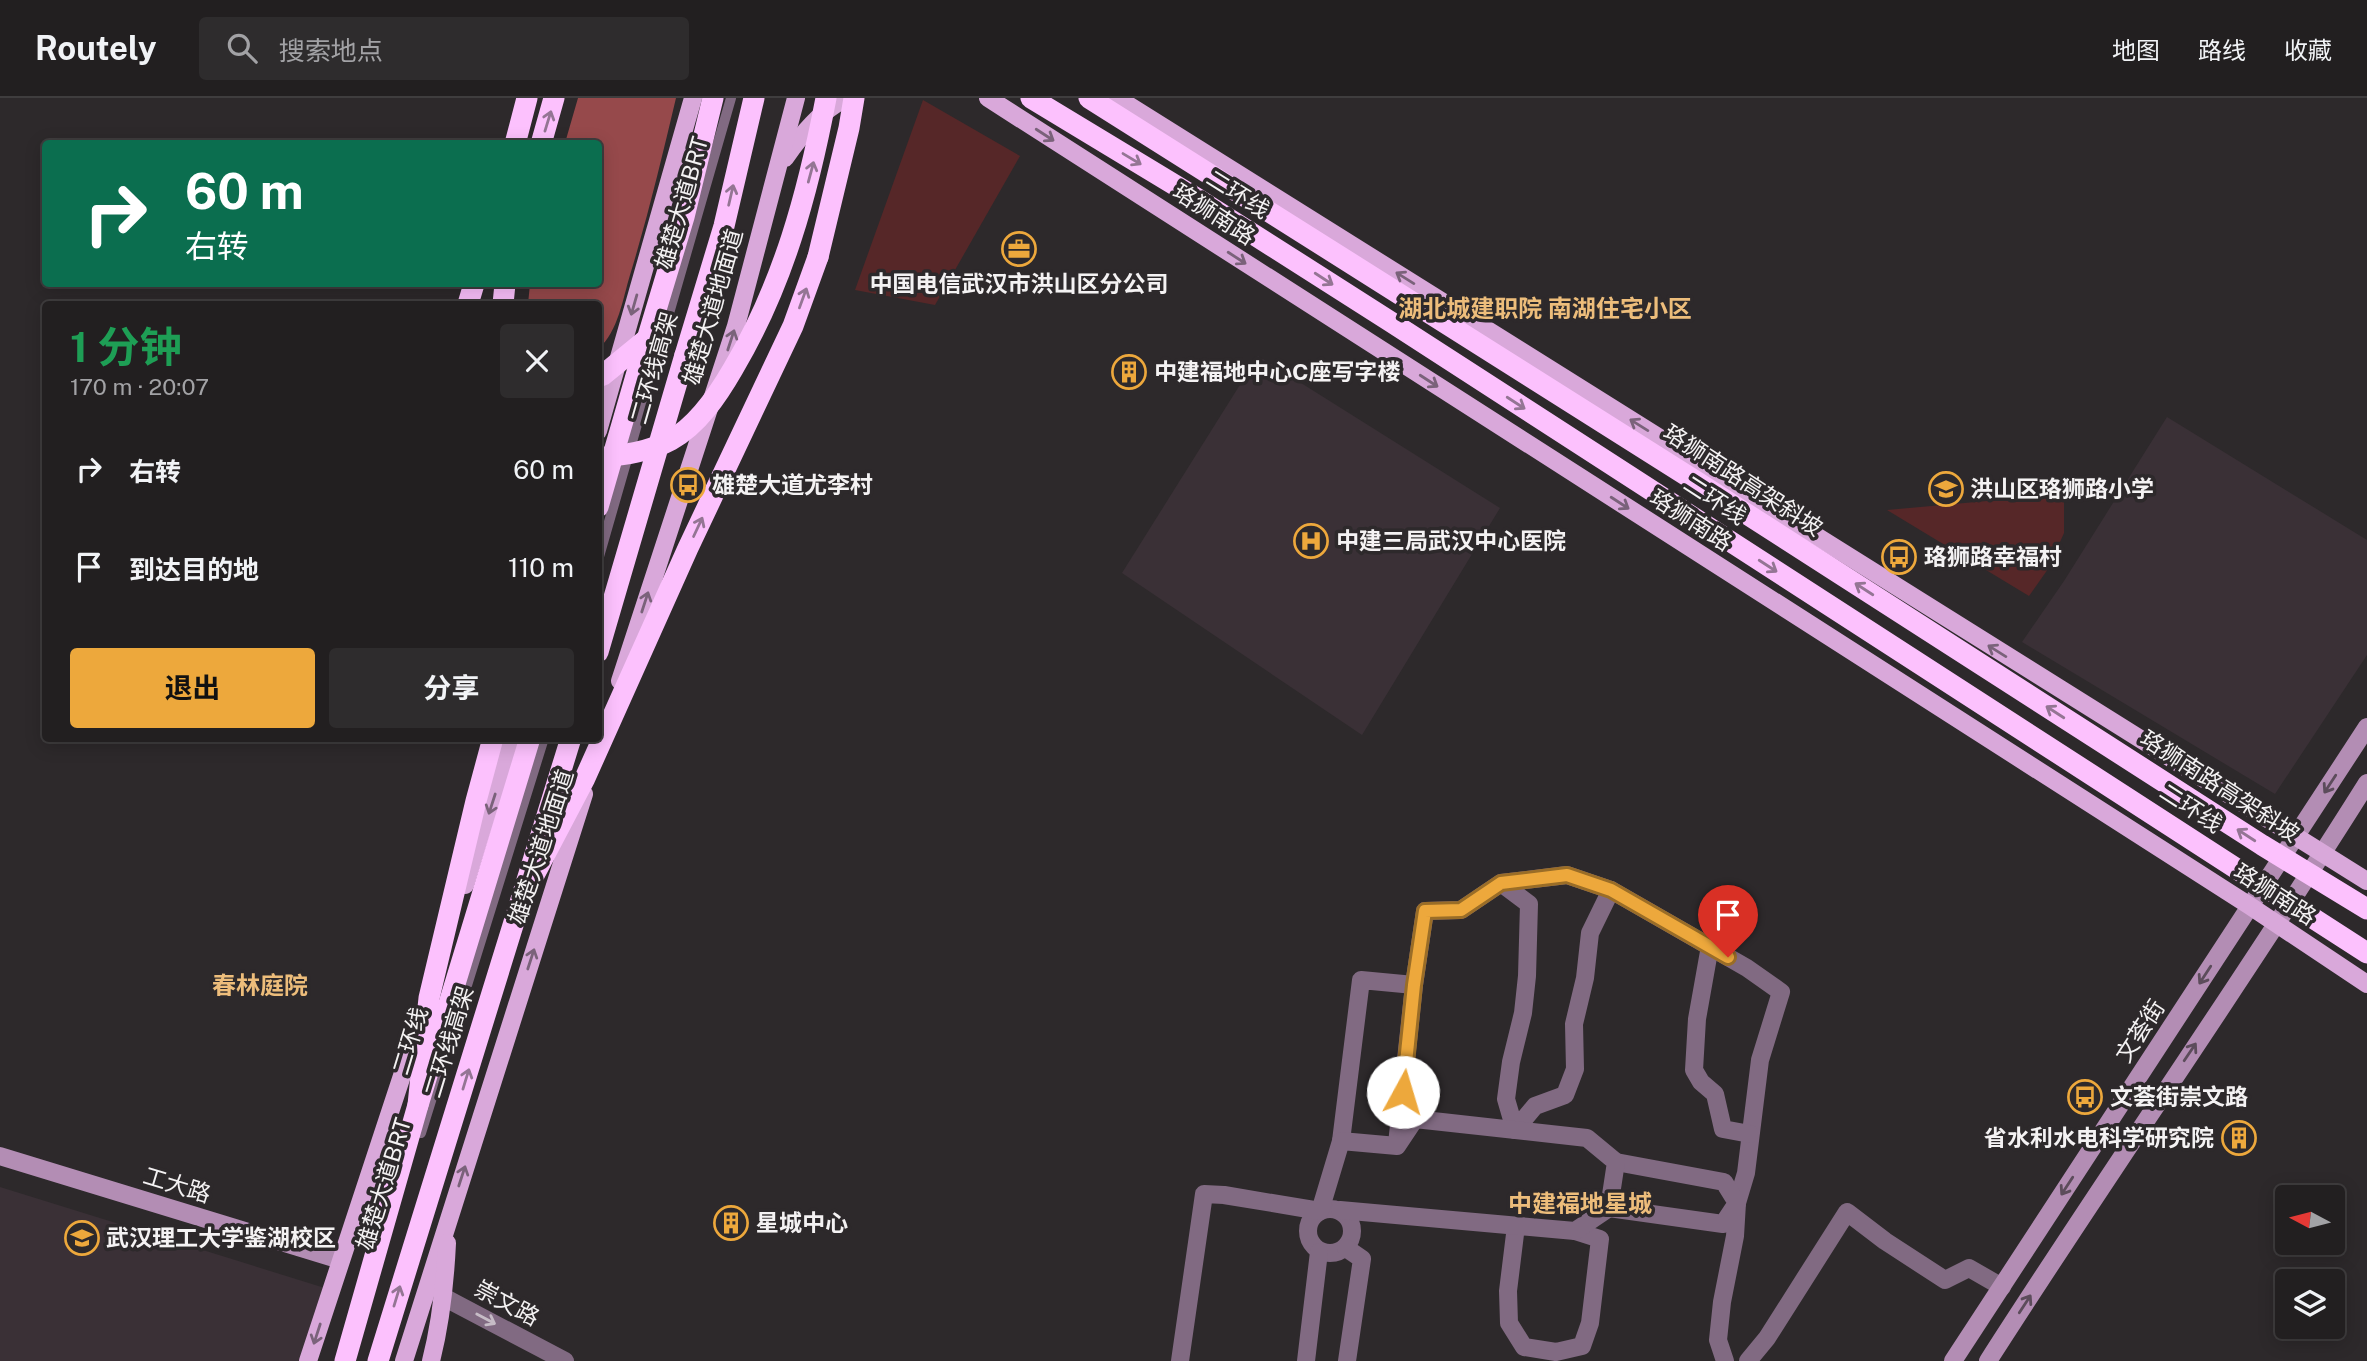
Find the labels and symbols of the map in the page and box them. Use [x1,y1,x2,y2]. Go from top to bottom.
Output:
one-way arrow [542,110,555,132]
one-way arrow [1035,129,1055,143]
street label: 雄楚大道BRT [650,133,713,272]
one-way arrow [1121,152,1141,166]
one-way arrow [805,161,818,184]
street label: 二环线 [1202,164,1275,223]
street label: 珞狮南路 [1168,177,1260,250]
one-way arrow [725,185,738,207]
street label: 雄楚大道地面道 [677,226,748,388]
office icon: 中国电信武汉市洪山区分公司 [1000,230,1038,268]
one-way arrow [1227,250,1246,265]
place label: 中国电信武汉市洪山区分公司 [870,270,1169,297]
one-way arrow [1395,271,1415,285]
one-way arrow [1314,273,1334,287]
one-way arrow [798,287,810,309]
one-way arrow [627,294,640,316]
district label: 湖北城建职院 南湖住宅小区 [1398,294,1692,322]
street label: 二环线高架 [625,309,682,427]
one-way arrow [726,329,738,351]
building icon: 中建福地中心C座写字楼 [1110,353,1148,391]
place label: 中建福地中心C座写字楼 [1154,358,1401,385]
one-way arrow [1418,374,1438,388]
one-way arrow [1505,396,1525,410]
one-way arrow [1629,418,1649,432]
street label: 珞狮南路高架斜坡 [1658,418,1828,542]
bus stop icon: 雄楚大道尤李村 [669,466,707,504]
street label: 二环线 [1679,469,1752,530]
school or university icon: 洪山区珞狮路小学 [1927,470,1965,508]
place label: 雄楚大道尤李村 [712,471,873,498]
place label: 洪山区珞狮路小学 [1970,475,2154,502]
street label: 珞狮南路 [1645,483,1737,557]
one-way arrow [1610,497,1630,511]
one-way arrow [692,516,705,538]
hospital icon: 中建三局武汉中心医院 [1292,522,1330,560]
place label: 中建三局武汉中心医院 [1336,527,1566,554]
bus stop icon: 珞狮路幸福村 [1880,538,1918,576]
place label: 珞狮路幸福村 [1924,543,2062,570]
one-way arrow [1758,559,1778,573]
one-way arrow [1854,581,1874,595]
one-way arrow [640,592,652,614]
one-way arrow [1988,643,2008,657]
one-way arrow [2046,704,2065,719]
street label: 珞狮南路高架斜坡 [2136,724,2305,847]
street label: 雄楚大道地面道 [503,766,578,928]
one-way arrow [2322,774,2336,794]
street label: 二环线 [2155,777,2228,838]
one-way arrow [484,793,497,815]
one-way arrow [2237,827,2257,841]
street label: 珞狮南路 [2229,857,2321,930]
pin [1698,885,1758,957]
one-way arrow [525,948,538,970]
one-way arrow [2198,965,2213,984]
district label: 春林庭院 [212,971,308,999]
street label: 二环线高架 [419,983,478,1101]
street label: 文荟街 [2109,994,2170,1067]
street label: 二环线 [387,1004,433,1078]
one-way arrow [2184,1043,2198,1063]
position arrow [1366,1055,1440,1129]
one-way arrow [460,1068,473,1090]
bus stop icon: 文荟街崇文路 [2066,1078,2104,1116]
place label: 文荟街崇文路 [2110,1083,2248,1110]
street label: 雄楚大道BRT [351,1114,416,1253]
building icon: 省水利水电科学研究院 [2220,1119,2258,1157]
place label: 省水利水电科学研究院 [1984,1124,2214,1151]
street label: 工大路 [140,1162,214,1208]
one-way arrow [456,1165,469,1187]
one-way arrow [2060,1176,2075,1195]
north arrow [2275,1185,2345,1255]
district label: 中建福地星城 [1508,1189,1652,1217]
building icon: 星城中心 [712,1204,750,1242]
place label: 星城中心 [756,1209,848,1236]
school or university icon: 武汉理工大学鉴湖校区 [63,1219,101,1257]
place label: 武汉理工大学鉴湖校区 [106,1224,336,1251]
street label: 崇文路 [470,1274,544,1331]
one-way arrow [392,1285,405,1307]
one-way arrow [2018,1294,2032,1314]
one-way arrow [475,1313,496,1327]
one-way arrow [309,1323,322,1345]

